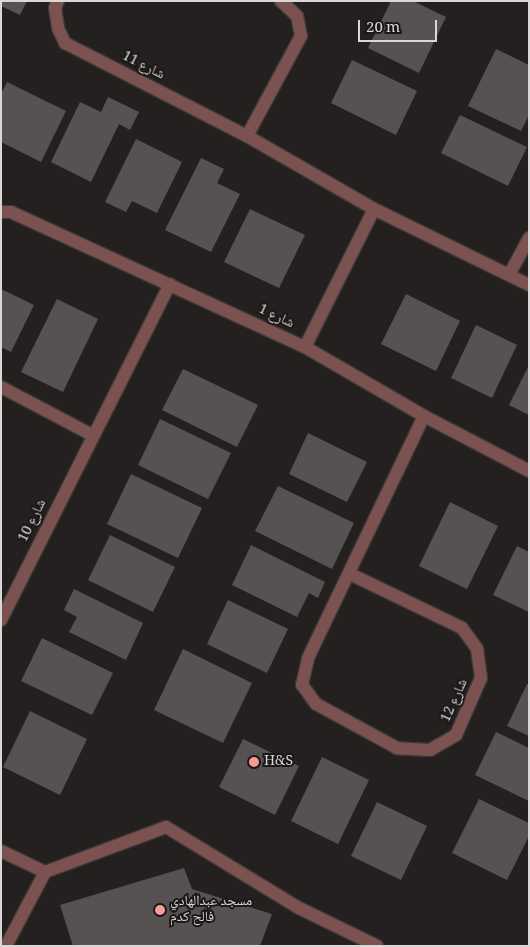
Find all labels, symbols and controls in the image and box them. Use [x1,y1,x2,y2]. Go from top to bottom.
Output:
scale bar [360,10,439,42]
text: 20 m [366,16,400,42]
street label: شارع 11 [119,48,167,84]
street label: شارع 1 [255,301,297,333]
street label: شارع 10 [16,497,50,545]
street label: شارع 12 [438,677,472,725]
place label: H&S [264,754,293,770]
marker: H&S [248,756,260,768]
place label: مسجد عبدالهادي فالح كدم [170,894,252,926]
marker: مسجد عبدالهادي فالح كدم [154,904,166,916]

